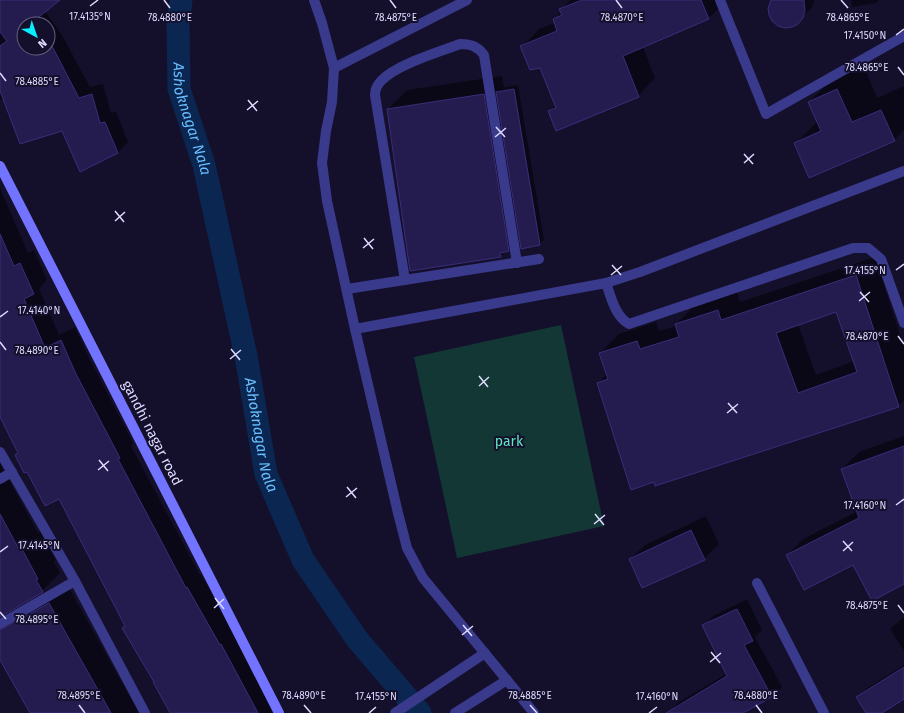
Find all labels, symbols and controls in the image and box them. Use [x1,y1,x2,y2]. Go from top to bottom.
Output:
text: 17.4135°N [69,11,111,23]
text: 78.4880°E [148,12,192,24]
text: 78.4875°E [375,12,417,24]
text: 78.4870°E [601,12,643,24]
text: 78.4865°E [826,12,870,24]
north arrow [16,16,56,56]
text: 17.4150°N [844,30,886,42]
text: N [35,36,49,51]
water label: Ashoknagar Nala [170,61,215,177]
text: 78.4865°E [845,62,889,74]
text: 78.4885°E [15,76,59,88]
text: 17.4155°N [844,265,886,277]
text: 17.4140°N [18,305,60,317]
text: 78.4870°E [846,331,888,343]
text: 78.4890°E [15,345,59,357]
water label: Ashoknagar Nala [241,375,282,495]
street label: gandhi nagar road [118,378,186,488]
park label: park [495,433,524,450]
text: 17.4160°N [844,500,886,512]
text: 17.4145°N [18,540,60,552]
text: 78.4875°E [846,600,888,612]
text: 78.4895°E [15,614,59,626]
text: 78.4895°E [57,690,101,702]
text: 78.4890°E [282,690,326,702]
text: 78.4885°E [508,690,552,702]
text: 78.4880°E [734,690,778,702]
text: 17.4155°N [355,691,397,703]
text: 17.4160°N [636,691,678,703]

